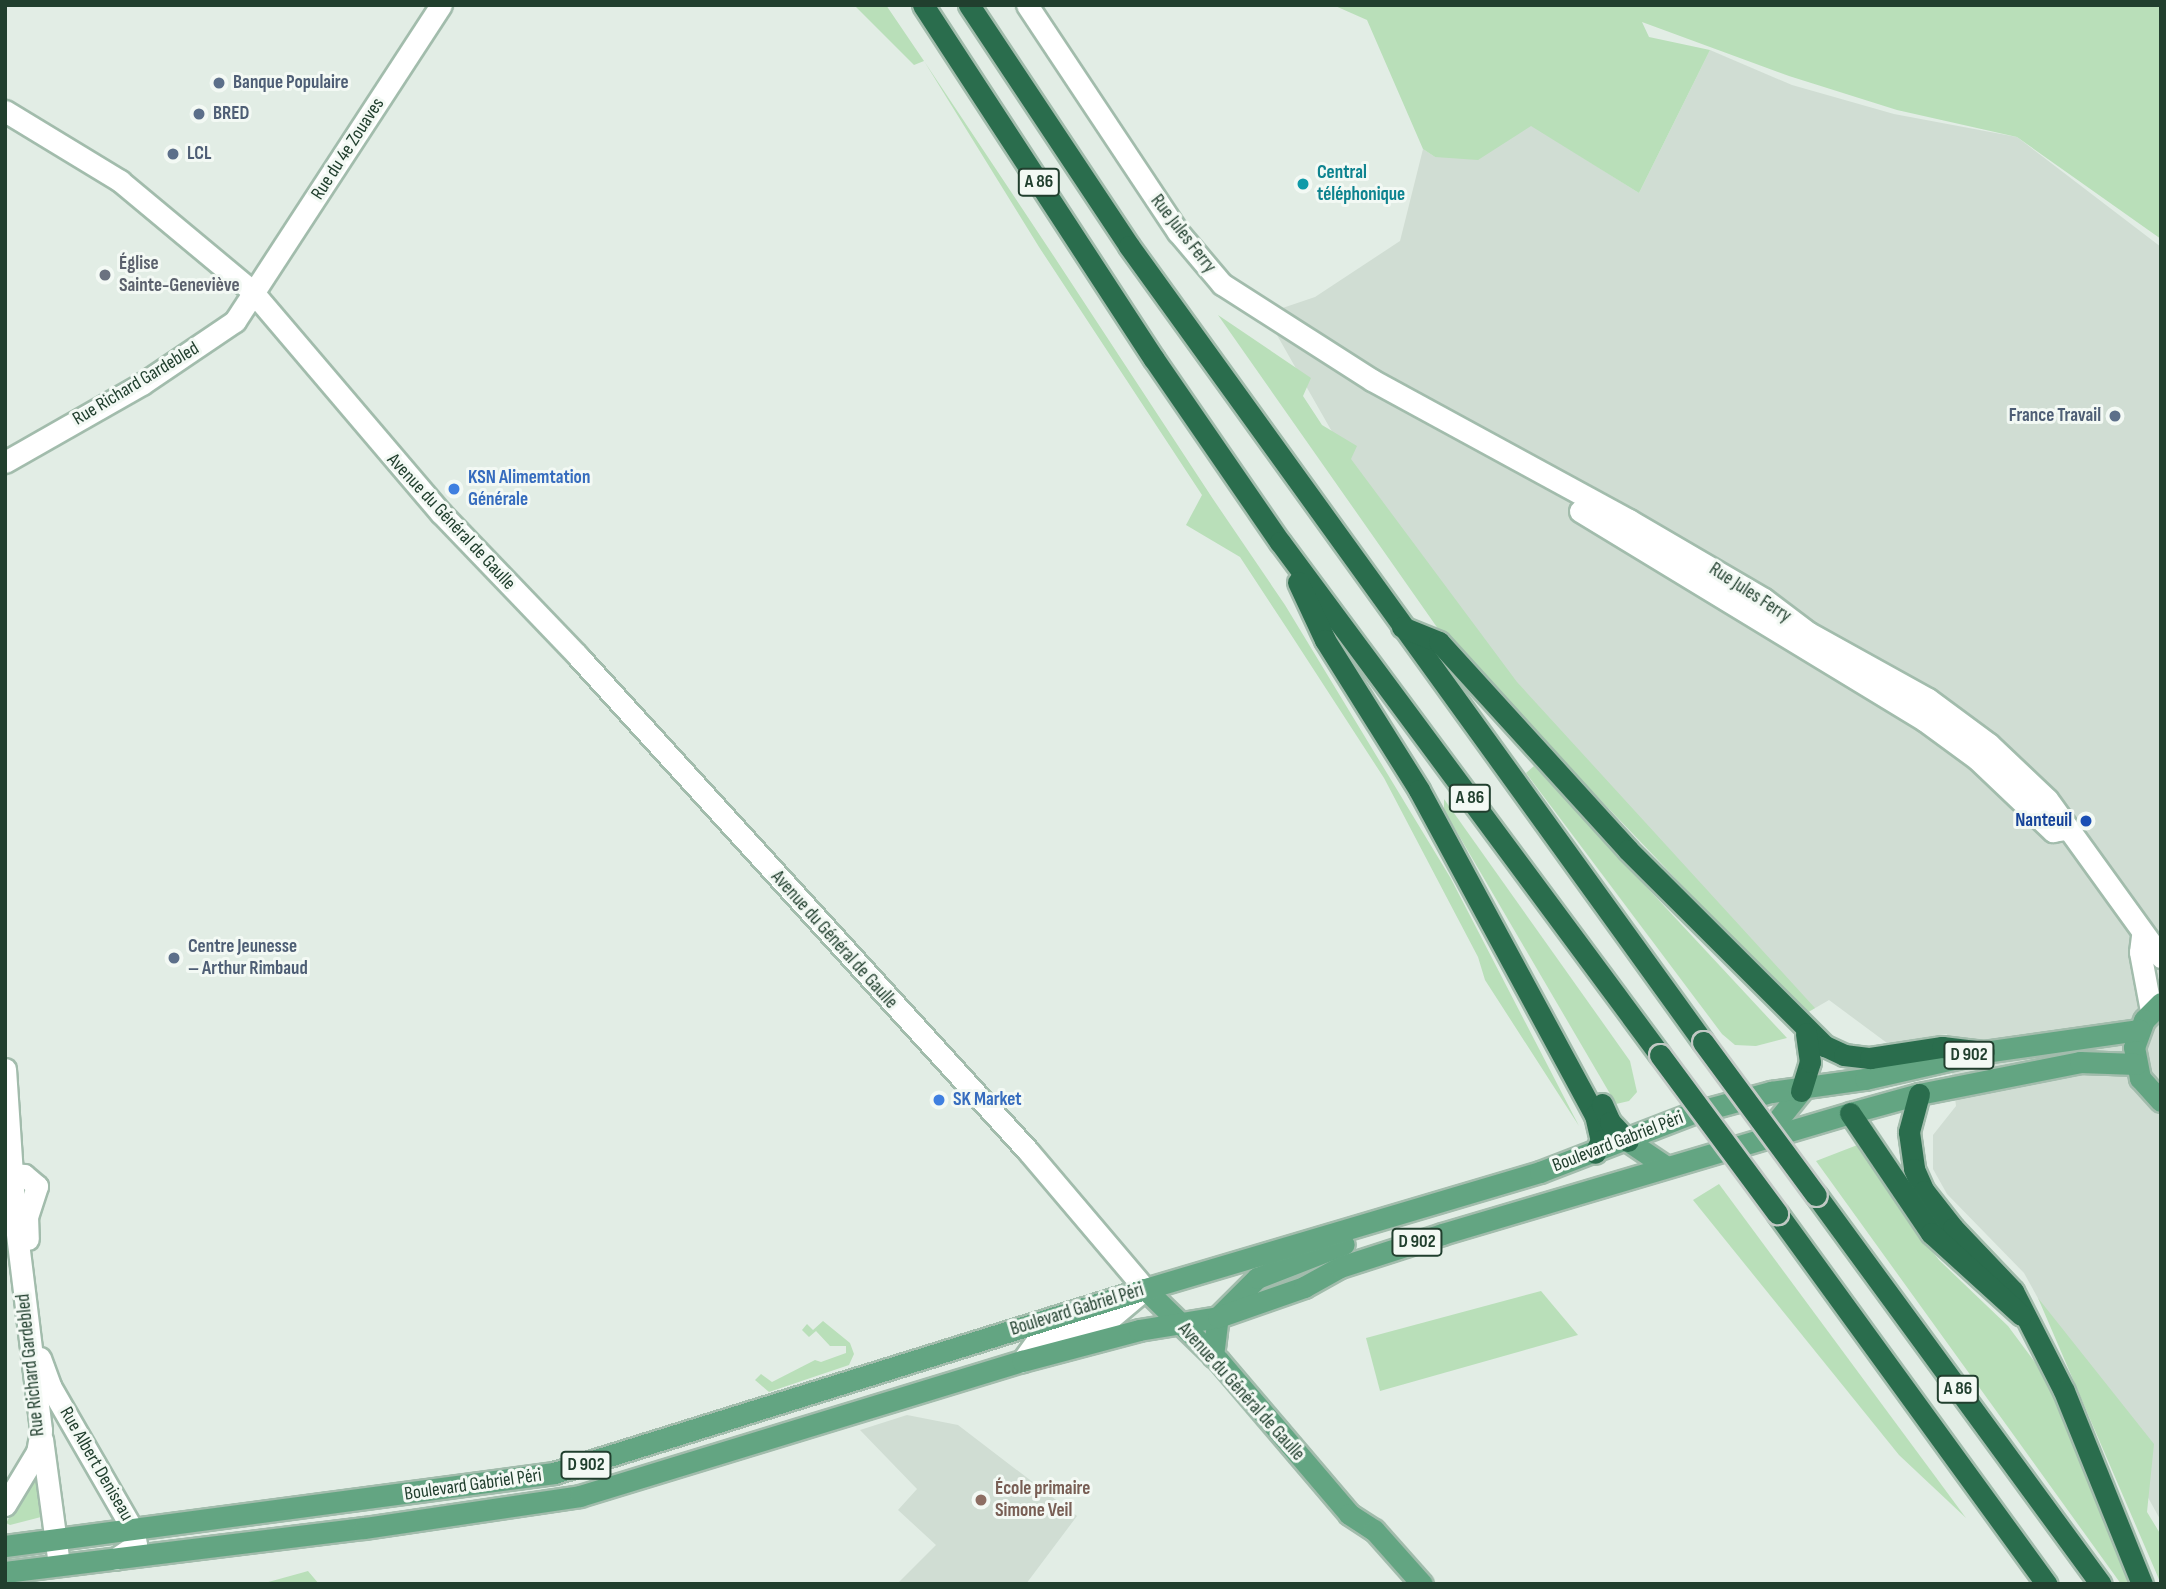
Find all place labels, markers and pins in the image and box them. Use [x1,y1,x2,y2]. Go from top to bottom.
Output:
place label: Banque Populaire [233,72,349,94]
marker: Banque Populaire [211,75,227,91]
place label: BRED [213,103,249,125]
marker: BRED [191,106,207,122]
place label: LCL [187,143,211,165]
marker: LCL [165,146,181,162]
place label: Central téléphonique [1317,162,1405,206]
marker: Central téléphonique [1295,176,1311,192]
place label: Église Sainte-Geneviève [119,253,240,297]
marker: Église Sainte-Geneviève [97,267,113,283]
place label: France Travail [2009,405,2101,427]
marker: France Travail [2107,408,2123,424]
place label: KSN Alimemtation Générale [468,467,590,511]
marker: KSN Alimemtation Générale [446,481,462,497]
place label: Nanteuil [2015,810,2072,832]
marker: Nanteuil [2078,813,2094,829]
place label: Centre Jeunesse – Arthur Rimbaud [188,936,308,980]
marker: Centre Jeunesse – Arthur Rimbaud [166,950,182,966]
place label: SK Market [953,1089,1022,1111]
marker: SK Market [931,1092,947,1108]
place label: École primaire Simone Veil [995,1478,1090,1522]
marker: École primaire Simone Veil [973,1492,989,1508]

